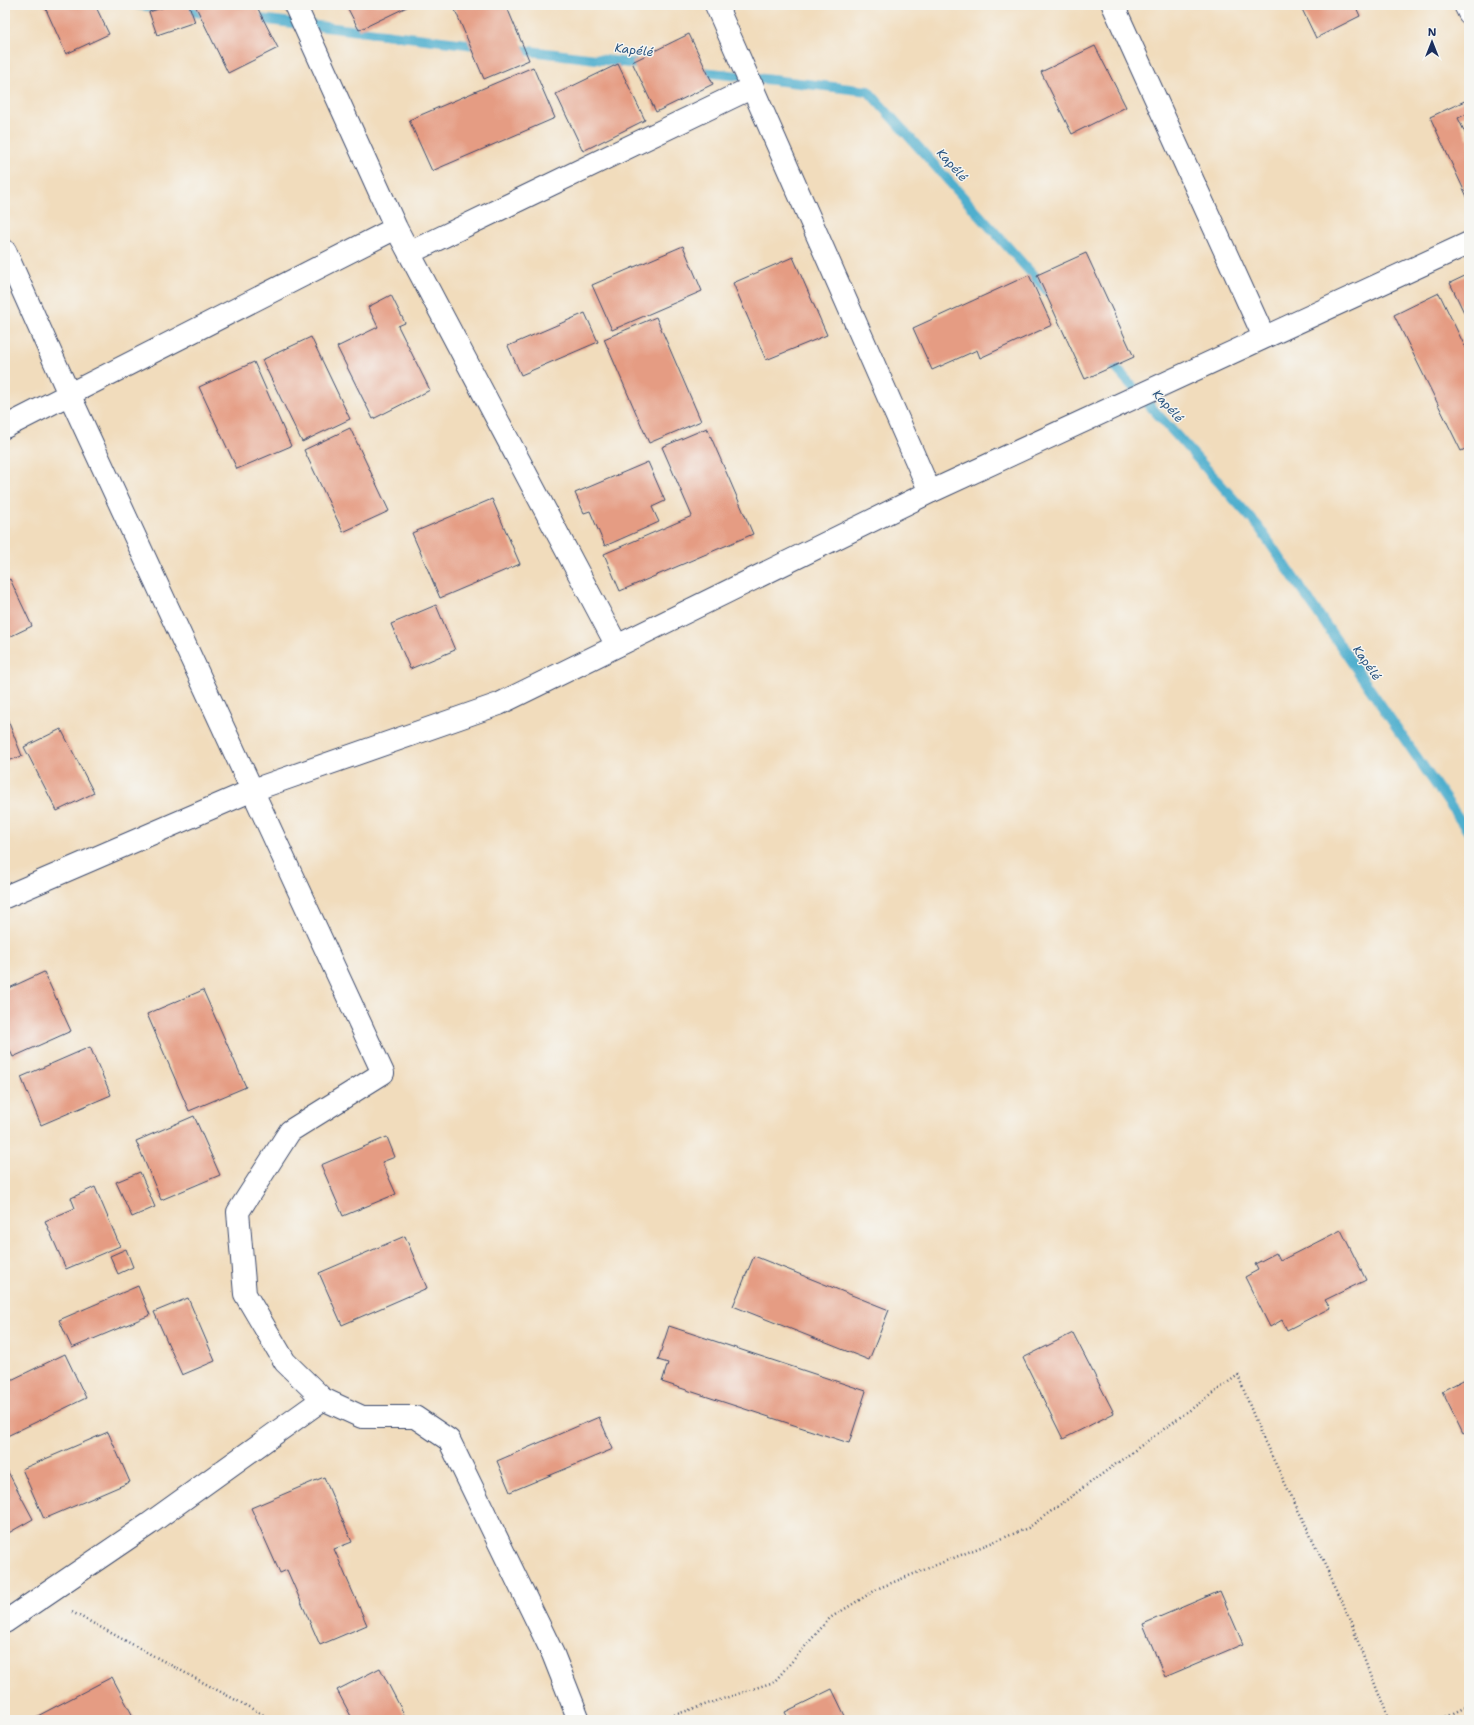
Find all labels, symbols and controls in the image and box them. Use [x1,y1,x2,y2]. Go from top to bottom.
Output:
north arrow [1412,22,1452,62]
text: N [1428,25,1437,40]
water label: Kapélé [614,40,655,60]
water label: Kapélé [933,145,971,185]
water label: Kapélé [1149,386,1187,426]
water label: Kapélé [1349,642,1385,684]

